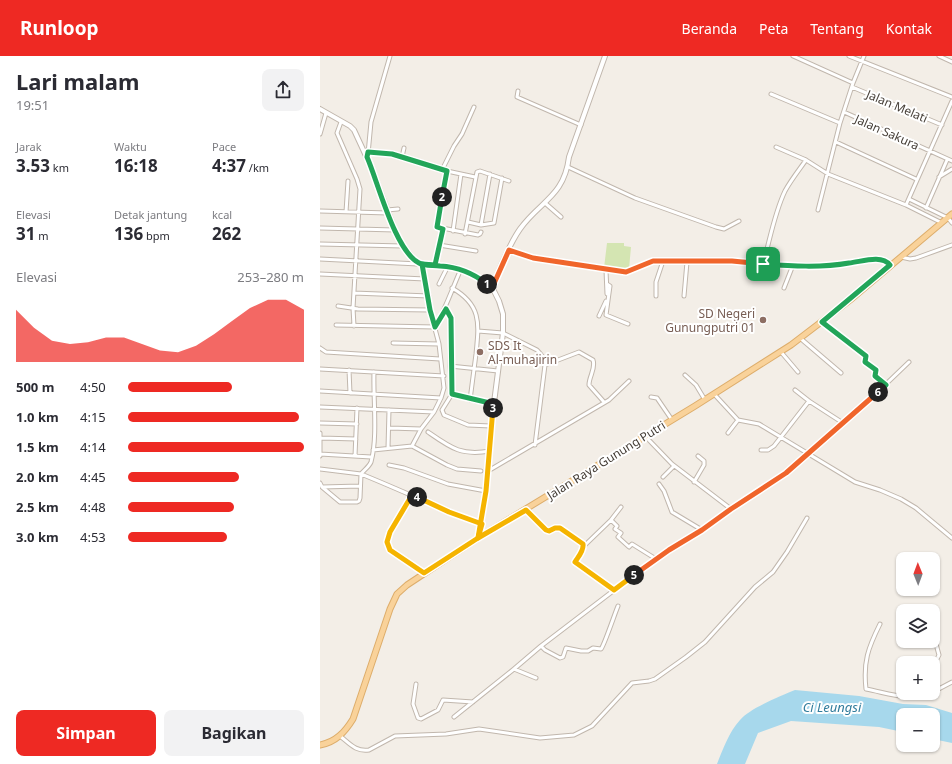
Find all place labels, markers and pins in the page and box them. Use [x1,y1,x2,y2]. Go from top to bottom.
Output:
pin: 2 [432,187,452,207]
pin [746,247,780,281]
pin: 1 [477,274,497,294]
place label: SD Negeri Gunungputri 01 [665,305,755,336]
marker: SD Negeri Gunungputri 01 [758,315,768,325]
place label: SDS It Al-muhajirin [488,337,557,368]
marker: SDS It Al-muhajirin [475,347,485,357]
pin: 6 [868,382,888,402]
pin: 3 [483,398,503,418]
pin: 4 [407,487,427,507]
pin: 5 [624,565,644,585]

